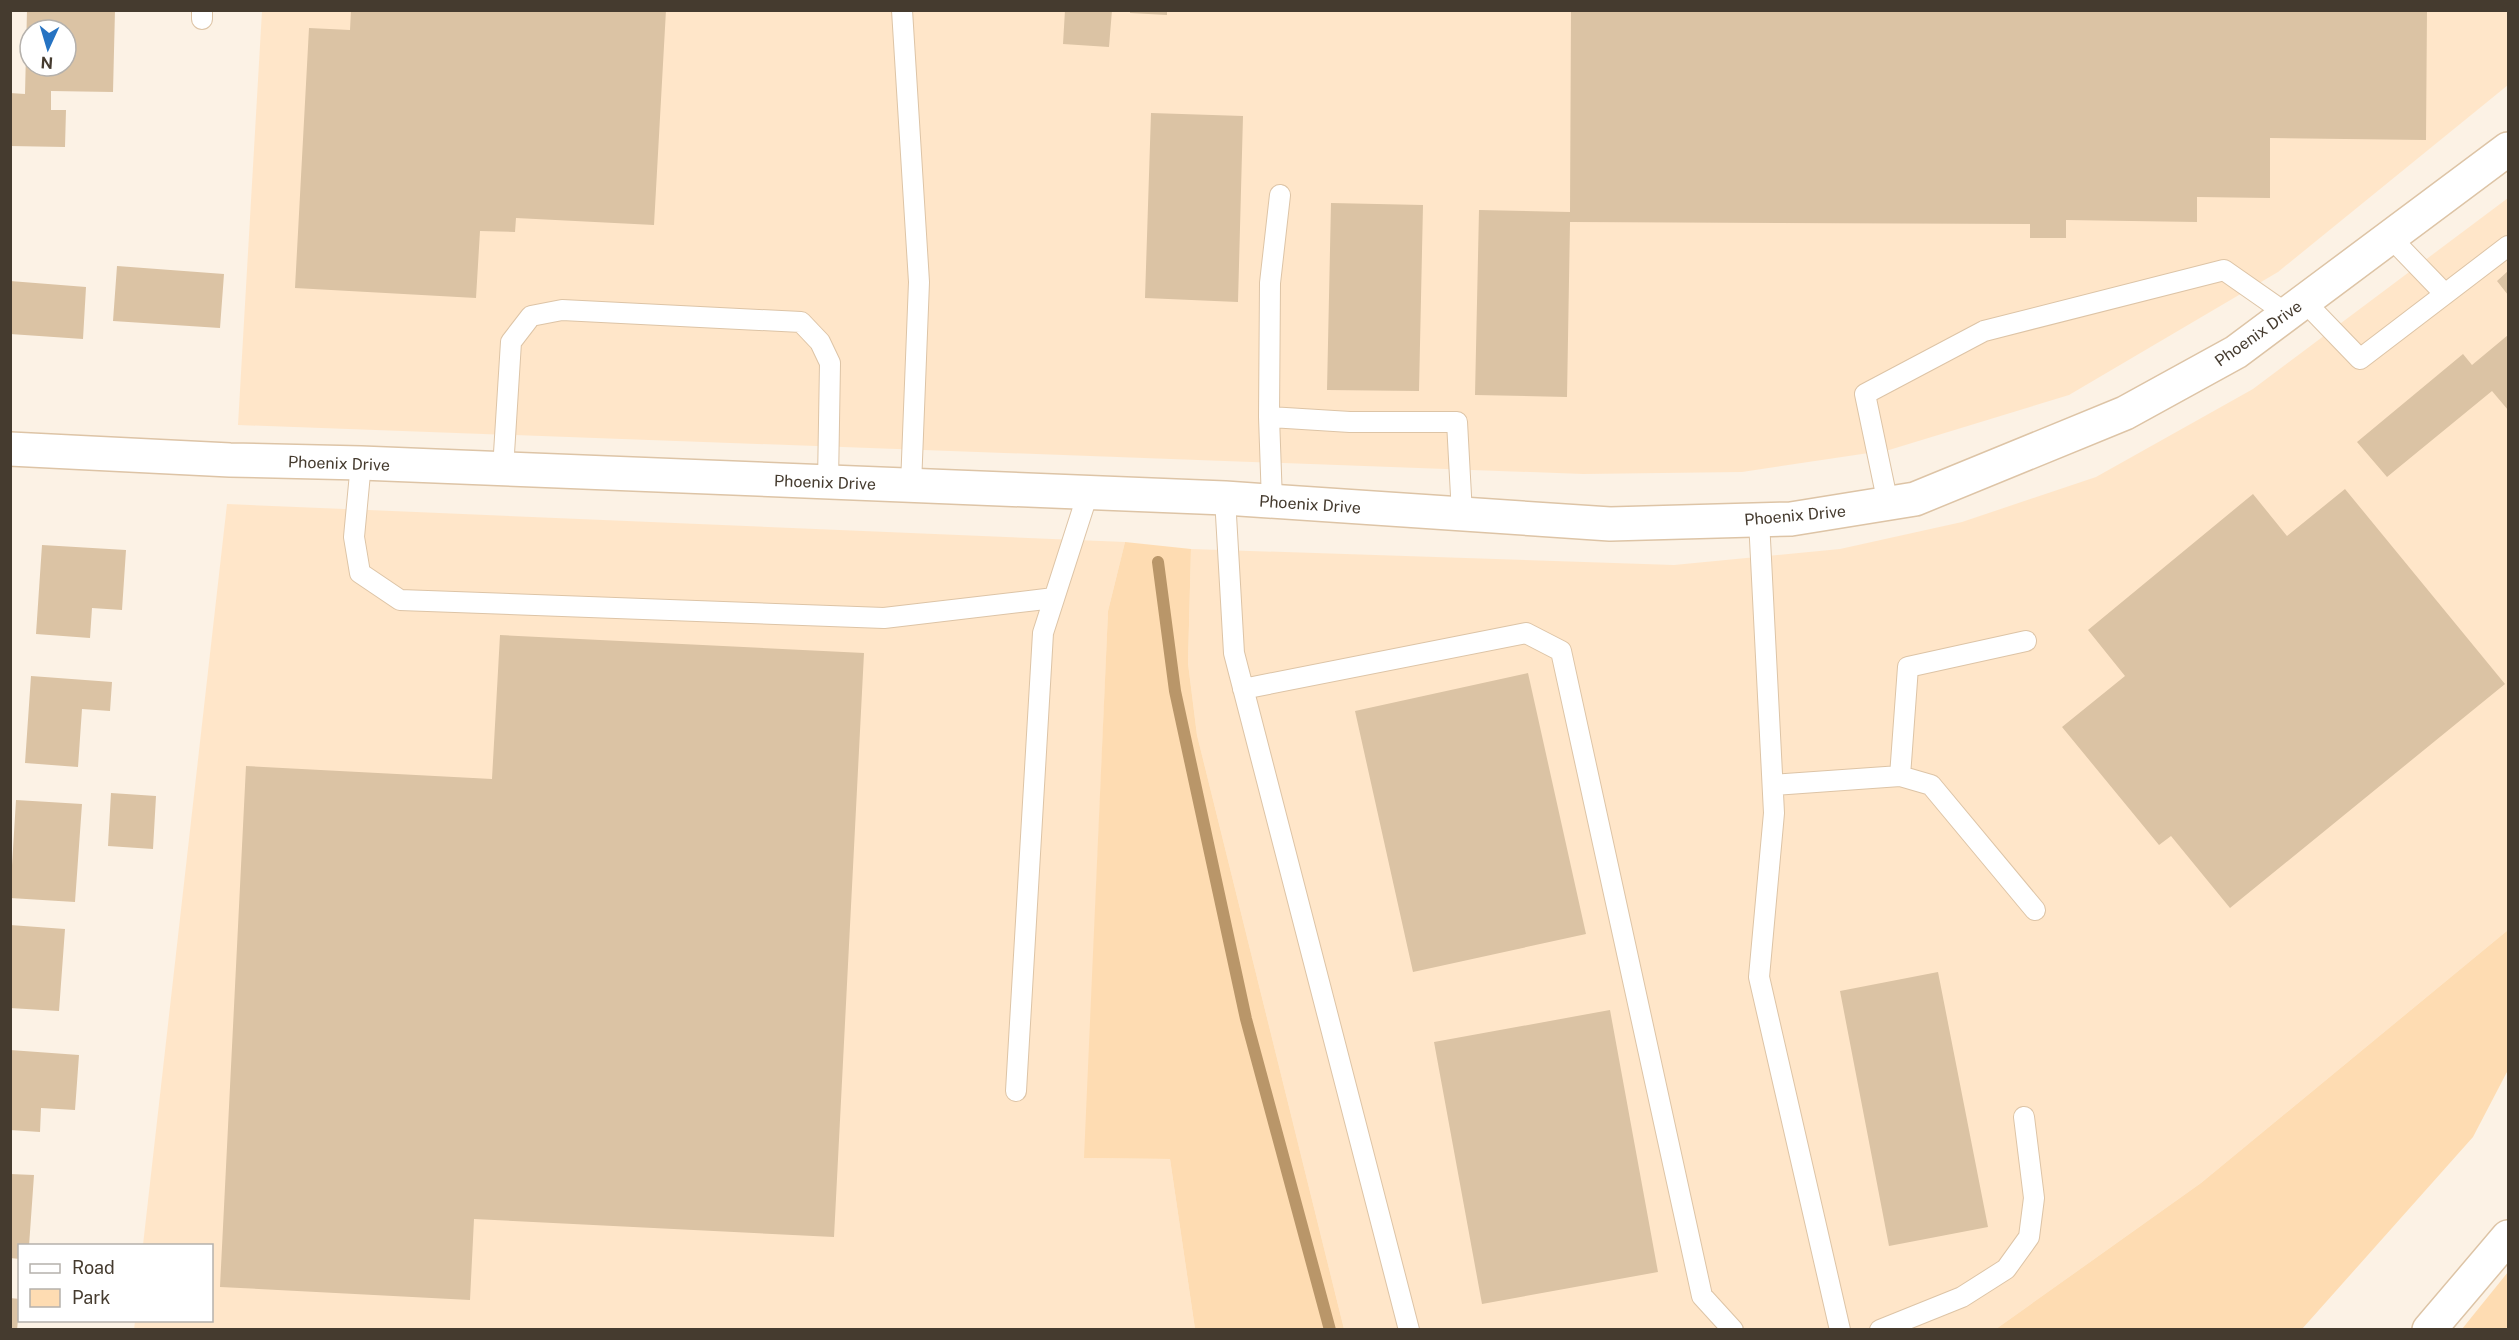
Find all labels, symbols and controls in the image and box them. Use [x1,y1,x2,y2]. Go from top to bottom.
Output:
north arrow [18,18,78,78]
text: N [40,53,54,72]
street label: Phoenix Drive [2211,296,2305,370]
street label: Phoenix Drive [288,452,390,475]
street label: Phoenix Drive [774,471,876,494]
street label: Phoenix Drive [1258,491,1361,518]
street label: Phoenix Drive [1743,502,1847,529]
legend [18,1244,213,1322]
text: Road [72,1257,115,1278]
text: Park [72,1287,110,1308]

